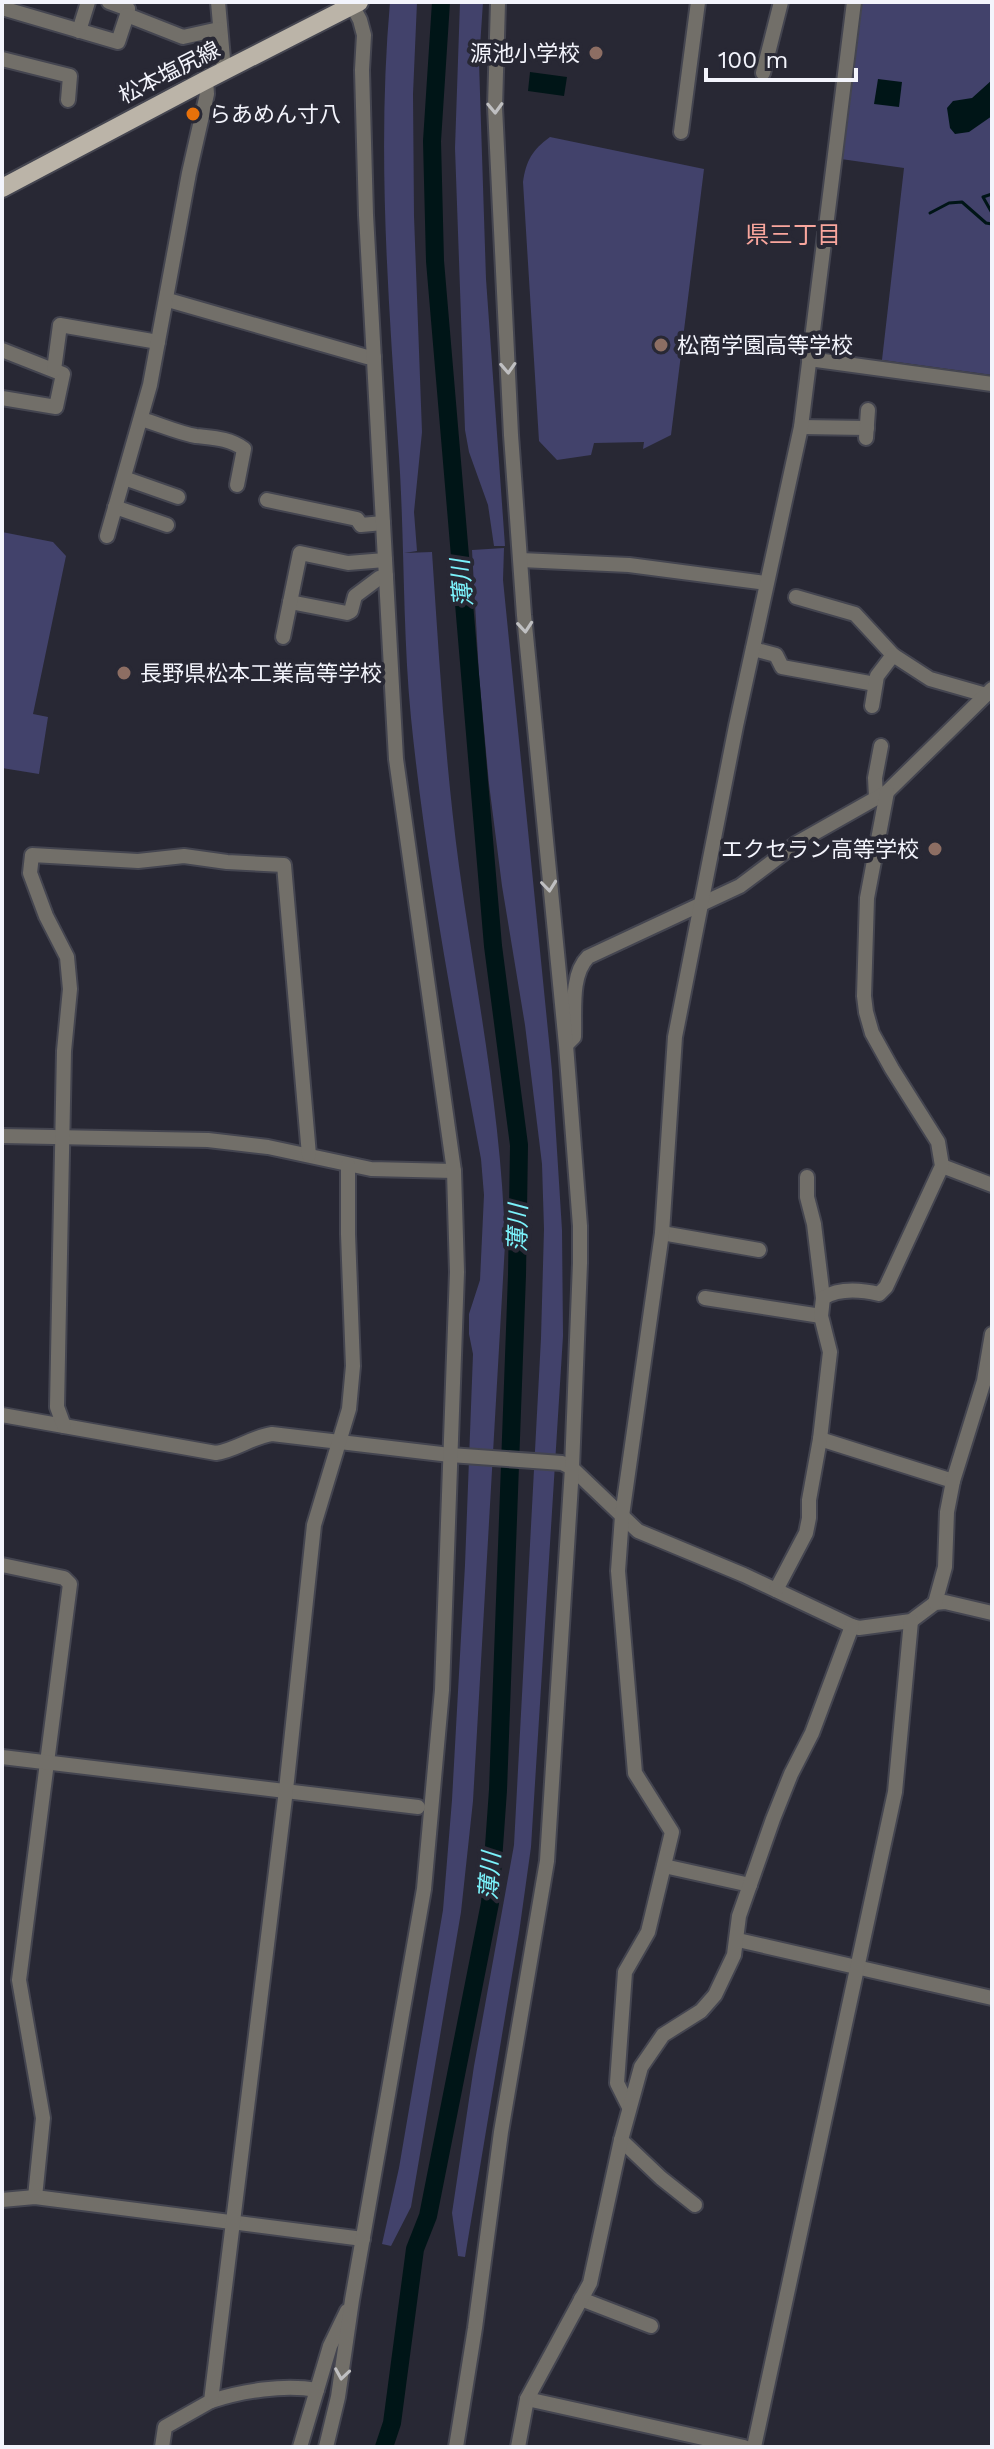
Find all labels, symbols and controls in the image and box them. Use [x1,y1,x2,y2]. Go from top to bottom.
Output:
scale bar [706,32,856,82]
street label: 松本塩尻線 [115,36,224,109]
place label: 源池小学校 [470,41,580,66]
marker: 源池小学校 [587,44,605,62]
text: 100 m [718,46,788,74]
place label: らあめん寸八 [209,102,341,127]
one-way arrow [487,102,504,115]
marker: らあめん寸八 [184,105,202,123]
district label: 県三丁目 [745,221,841,249]
place label: 松商学園高等学校 [677,333,853,358]
marker: 松商学園高等学校 [652,336,670,354]
one-way arrow [499,362,516,375]
water label: 薄川 [446,555,478,608]
one-way arrow [516,621,533,634]
place label: 長野県松本工業高等学校 [140,661,382,686]
marker: 長野県松本工業高等学校 [115,664,133,682]
place label: エクセラン高等学校 [721,837,919,862]
marker: エクセラン高等学校 [926,840,944,858]
one-way arrow [541,880,558,893]
water label: 薄川 [504,1201,532,1252]
water label: 薄川 [474,1848,506,1901]
one-way arrow [334,2367,351,2381]

